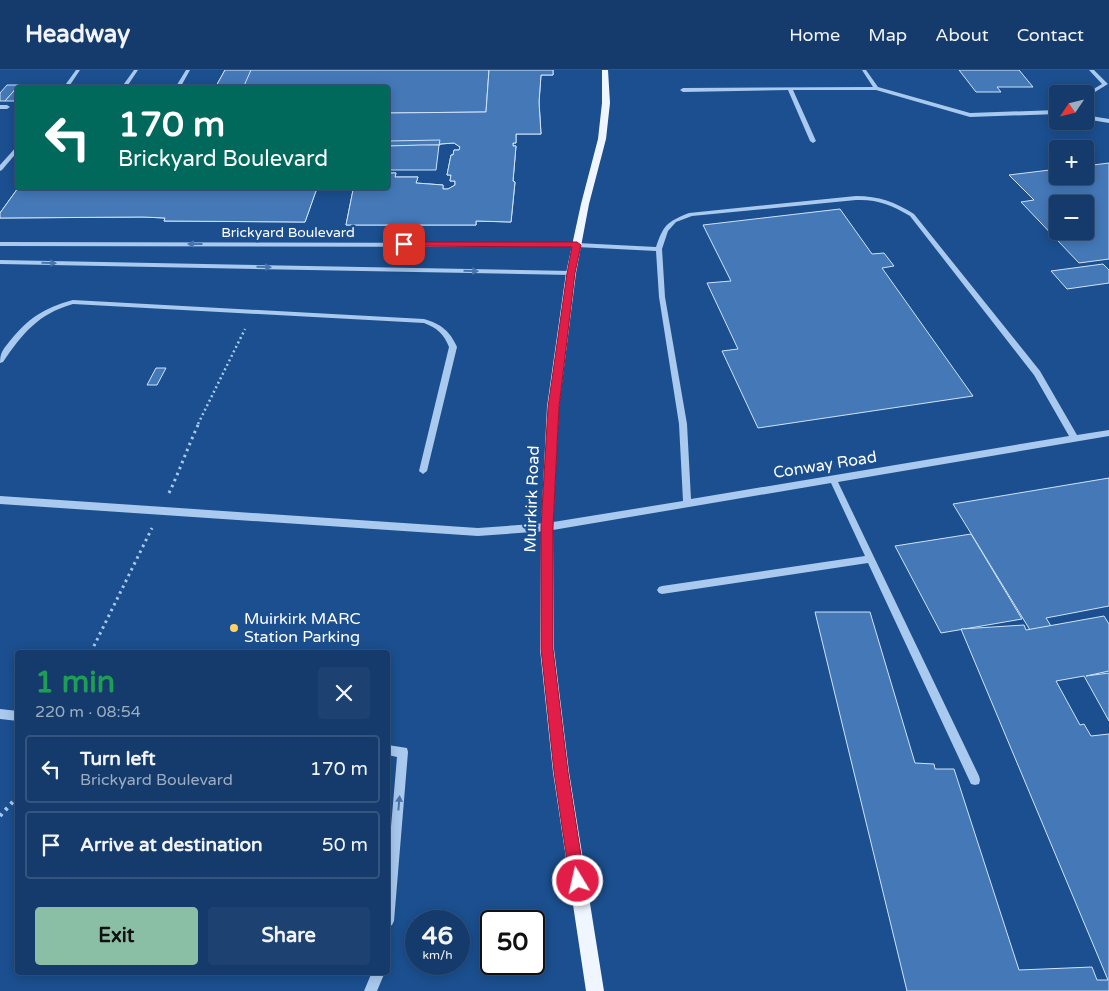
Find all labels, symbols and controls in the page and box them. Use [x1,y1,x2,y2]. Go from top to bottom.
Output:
text: Headway [25,20,130,49]
text: Home [789,24,840,46]
text: Map [868,24,907,46]
text: About [935,24,989,46]
text: Contact [1017,24,1084,46]
north arrow [1049,85,1094,130]
map controls [1049,85,1094,240]
text: 170 m [118,104,225,146]
icon: left [35,105,100,170]
button: + [1049,140,1094,185]
text: Brickyard Boulevard [118,146,328,172]
button: − [1049,195,1094,240]
pin [383,223,425,265]
street label: Brickyard Boulevard [221,224,355,241]
icon: arrive [390,230,418,258]
one-way arrow [187,240,203,248]
one-way arrow [41,259,57,267]
one-way arrow [256,263,272,271]
one-way arrow [463,267,479,275]
street label: Muirkirk Road [520,445,544,553]
street label: Conway Road [772,447,878,483]
place label: Muirkirk MARC Station Parking [244,609,361,647]
marker: Muirkirk MARC Station Parking [228,622,240,634]
text: 1 min [35,664,115,701]
button: close [318,667,370,719]
text: 220 m · 08:54 [35,702,141,722]
text: Turn left [80,748,156,770]
icon: left [37,755,65,783]
text: 170 m [310,758,368,780]
text: Brickyard Boulevard [80,770,233,790]
one-way arrow [395,795,403,811]
icon: arrive [37,831,65,859]
text: Arrive at destination [80,834,263,856]
text: 50 m [322,834,368,856]
position arrow [551,854,603,906]
button: Exit [35,907,198,965]
button: Share [208,907,370,965]
speed limit sign: 50 [480,910,545,975]
text: 46 [422,921,453,951]
text: km/h [422,948,453,962]

